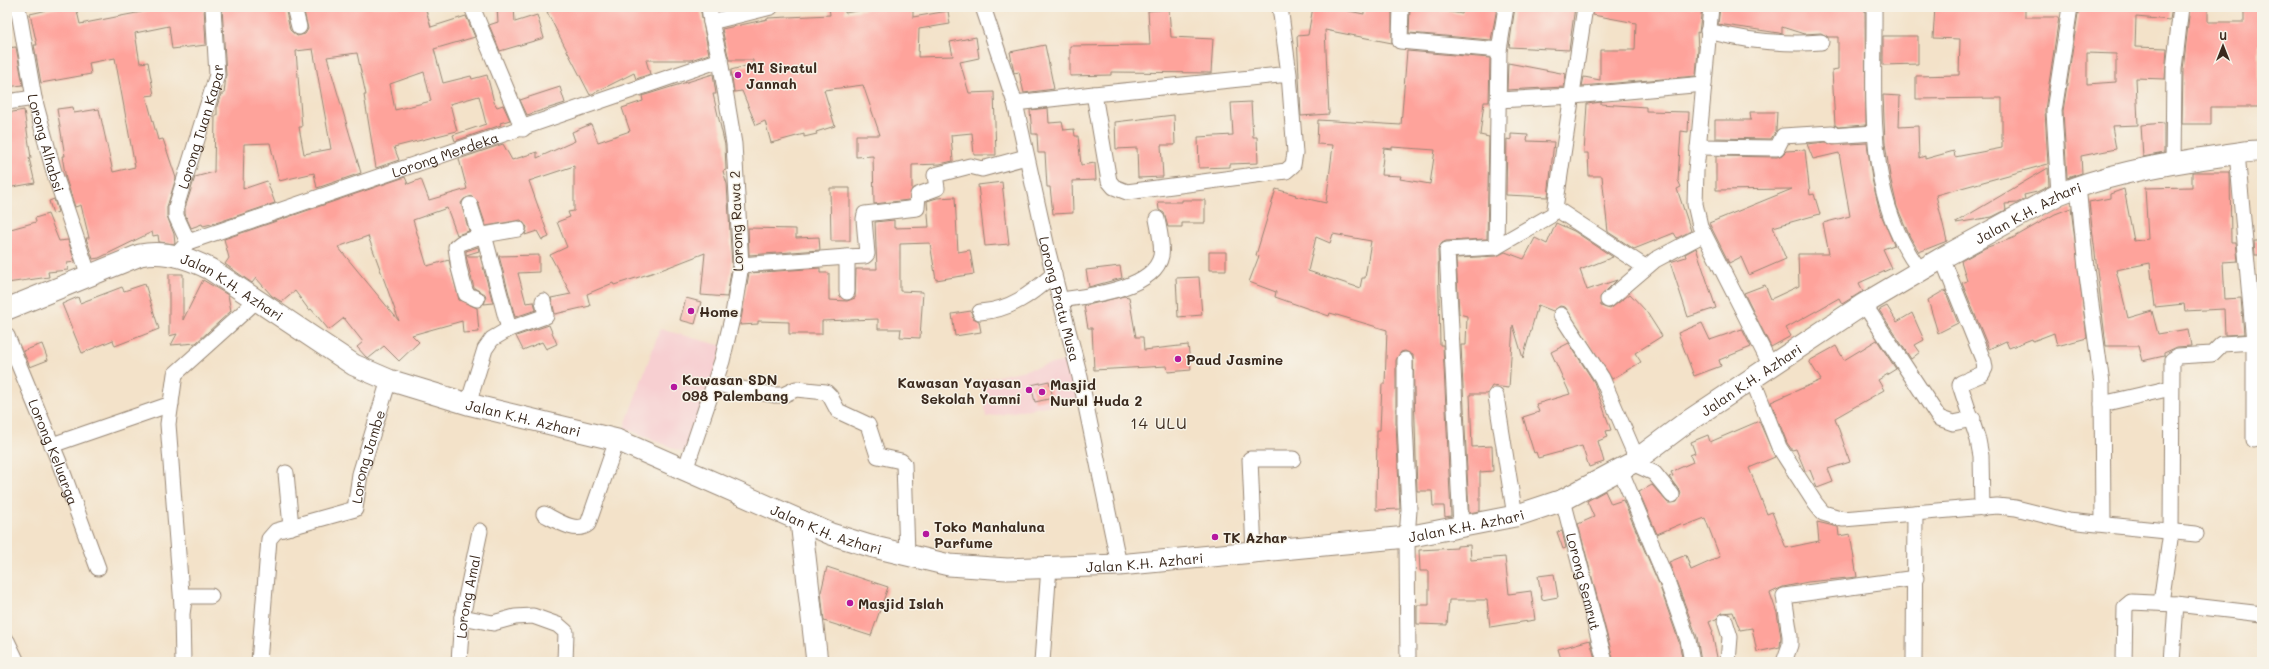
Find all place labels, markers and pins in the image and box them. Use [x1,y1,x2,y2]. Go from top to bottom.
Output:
place label: MI Siratul Jannah [746,58,817,93]
marker: MI Siratul Jannah [733,70,743,80]
place label: Home [699,302,738,321]
marker: Home [686,306,696,316]
place label: Paud Jasmine [1186,350,1283,369]
marker: Paud Jasmine [1173,354,1183,364]
place label: Kawasan SDN 098 Palembang [682,370,788,405]
place label: Kawasan Yayasan Sekolah Yamni [897,373,1021,408]
place label: Masjid Nurul Huda 2 [1050,375,1143,410]
marker: Kawasan SDN 098 Palembang [669,382,679,392]
marker: Kawasan Yayasan Sekolah Yamni [1024,385,1034,395]
marker: Masjid Nurul Huda 2 [1037,387,1047,397]
place label: Toko Manhaluna Parfume [934,517,1045,552]
place label: TK Azhar [1223,528,1287,547]
marker: Toko Manhaluna Parfume [921,529,931,539]
marker: TK Azhar [1210,532,1220,542]
place label: Masjid Islah [858,594,944,613]
marker: Masjid Islah [845,598,855,608]

